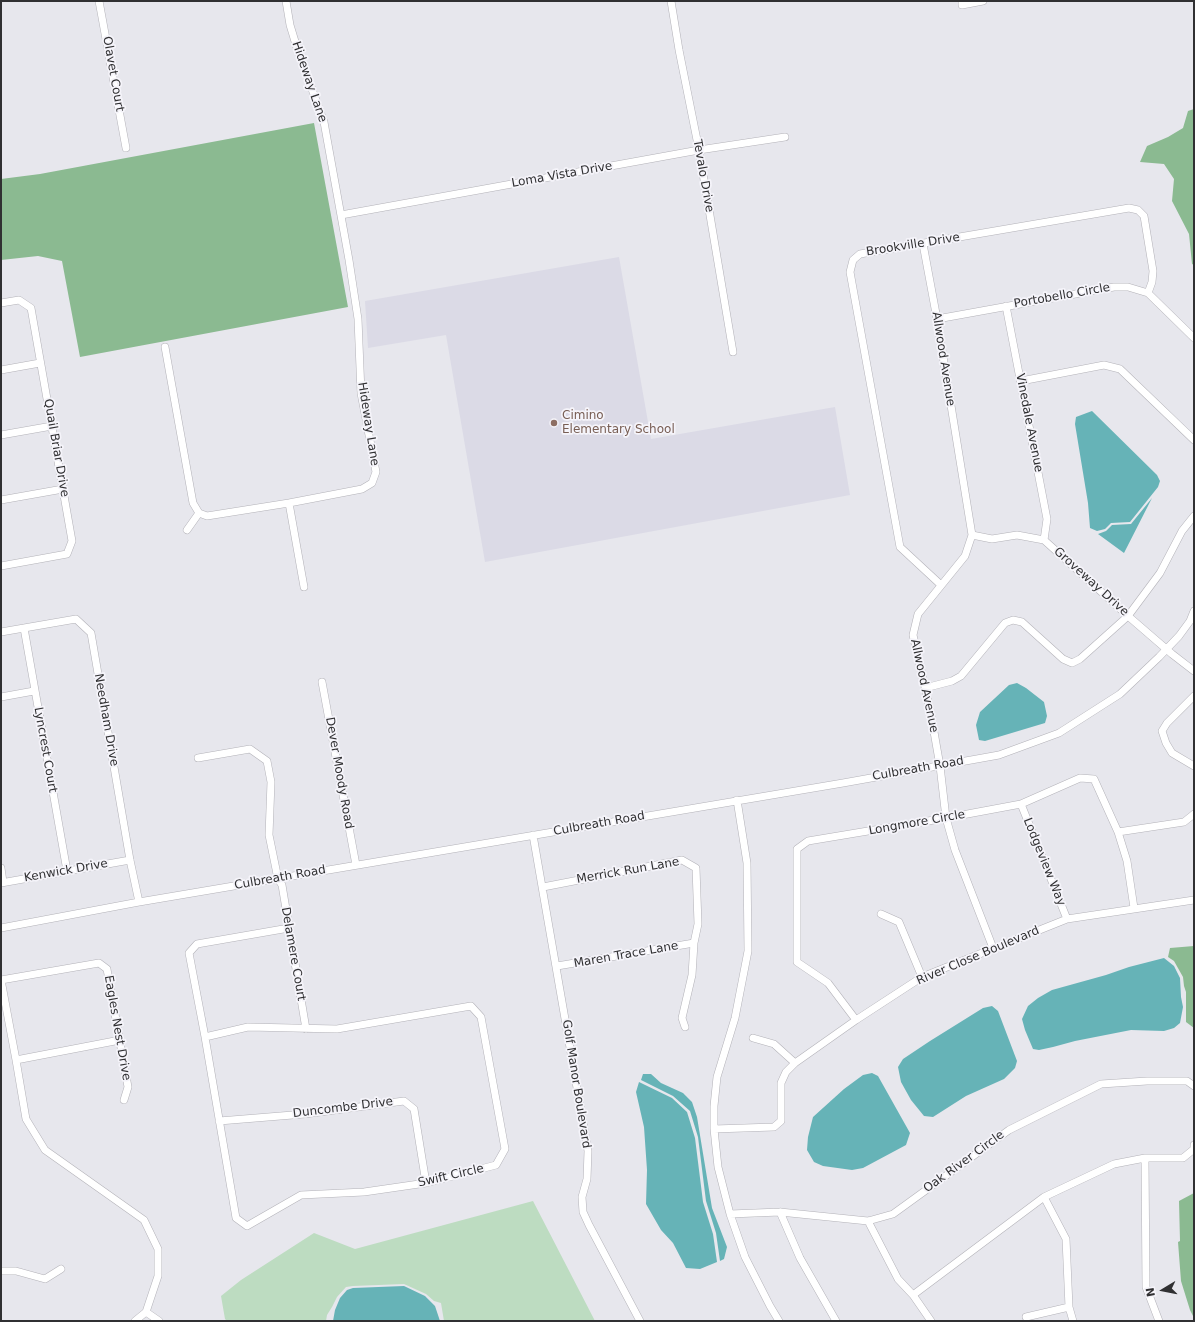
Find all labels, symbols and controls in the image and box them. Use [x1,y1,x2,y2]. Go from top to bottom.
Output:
street label: Olavet Court [99,35,127,113]
street label: Hideway Lane [288,40,330,124]
street label: Tevalo Drive [690,139,716,213]
street label: Loma Vista Drive [510,159,614,191]
street label: Brookville Drive [865,230,961,260]
street label: Portobello Circle [1013,280,1111,312]
street label: Allwood Avenue [928,311,958,407]
street label: Vinedale Avenue [1012,372,1046,474]
street label: Hideway Lane [354,381,382,467]
street label: Quail Briar Drive [40,398,72,498]
place label: Cimino Elementary School [562,409,675,437]
marker: Cimino Elementary School [549,418,559,428]
street label: Groveway Drive [1051,545,1131,619]
street label: Allwood Avenue [907,638,941,734]
street label: Needham Drive [91,673,121,767]
street label: Lyncrest Court [30,706,60,794]
street label: Dever Moody Road [322,716,356,830]
street label: Culbreath Road [871,754,965,784]
street label: Longmore Circle [868,807,966,839]
street label: Culbreath Road [552,809,646,839]
street label: Lodgeview Way [1020,816,1068,908]
street label: Merrick Run Lane [576,855,680,887]
street label: Kenwick Drive [23,857,109,885]
street label: Culbreath Road [233,863,327,893]
street label: Delamere Court [278,906,308,1002]
street label: River Close Boulevard [914,924,1042,988]
street label: Maren Trace Lane [573,939,679,971]
street label: Eagles Nest Drive [101,974,133,1082]
street label: Golf Manor Boulevard [559,1019,593,1149]
street label: Duncombe Drive [292,1095,394,1121]
street label: Oak River Circle [921,1128,1007,1196]
street label: Swift Circle [417,1161,485,1191]
north arrow [1143,1270,1183,1310]
text: N [1143,1287,1158,1298]

